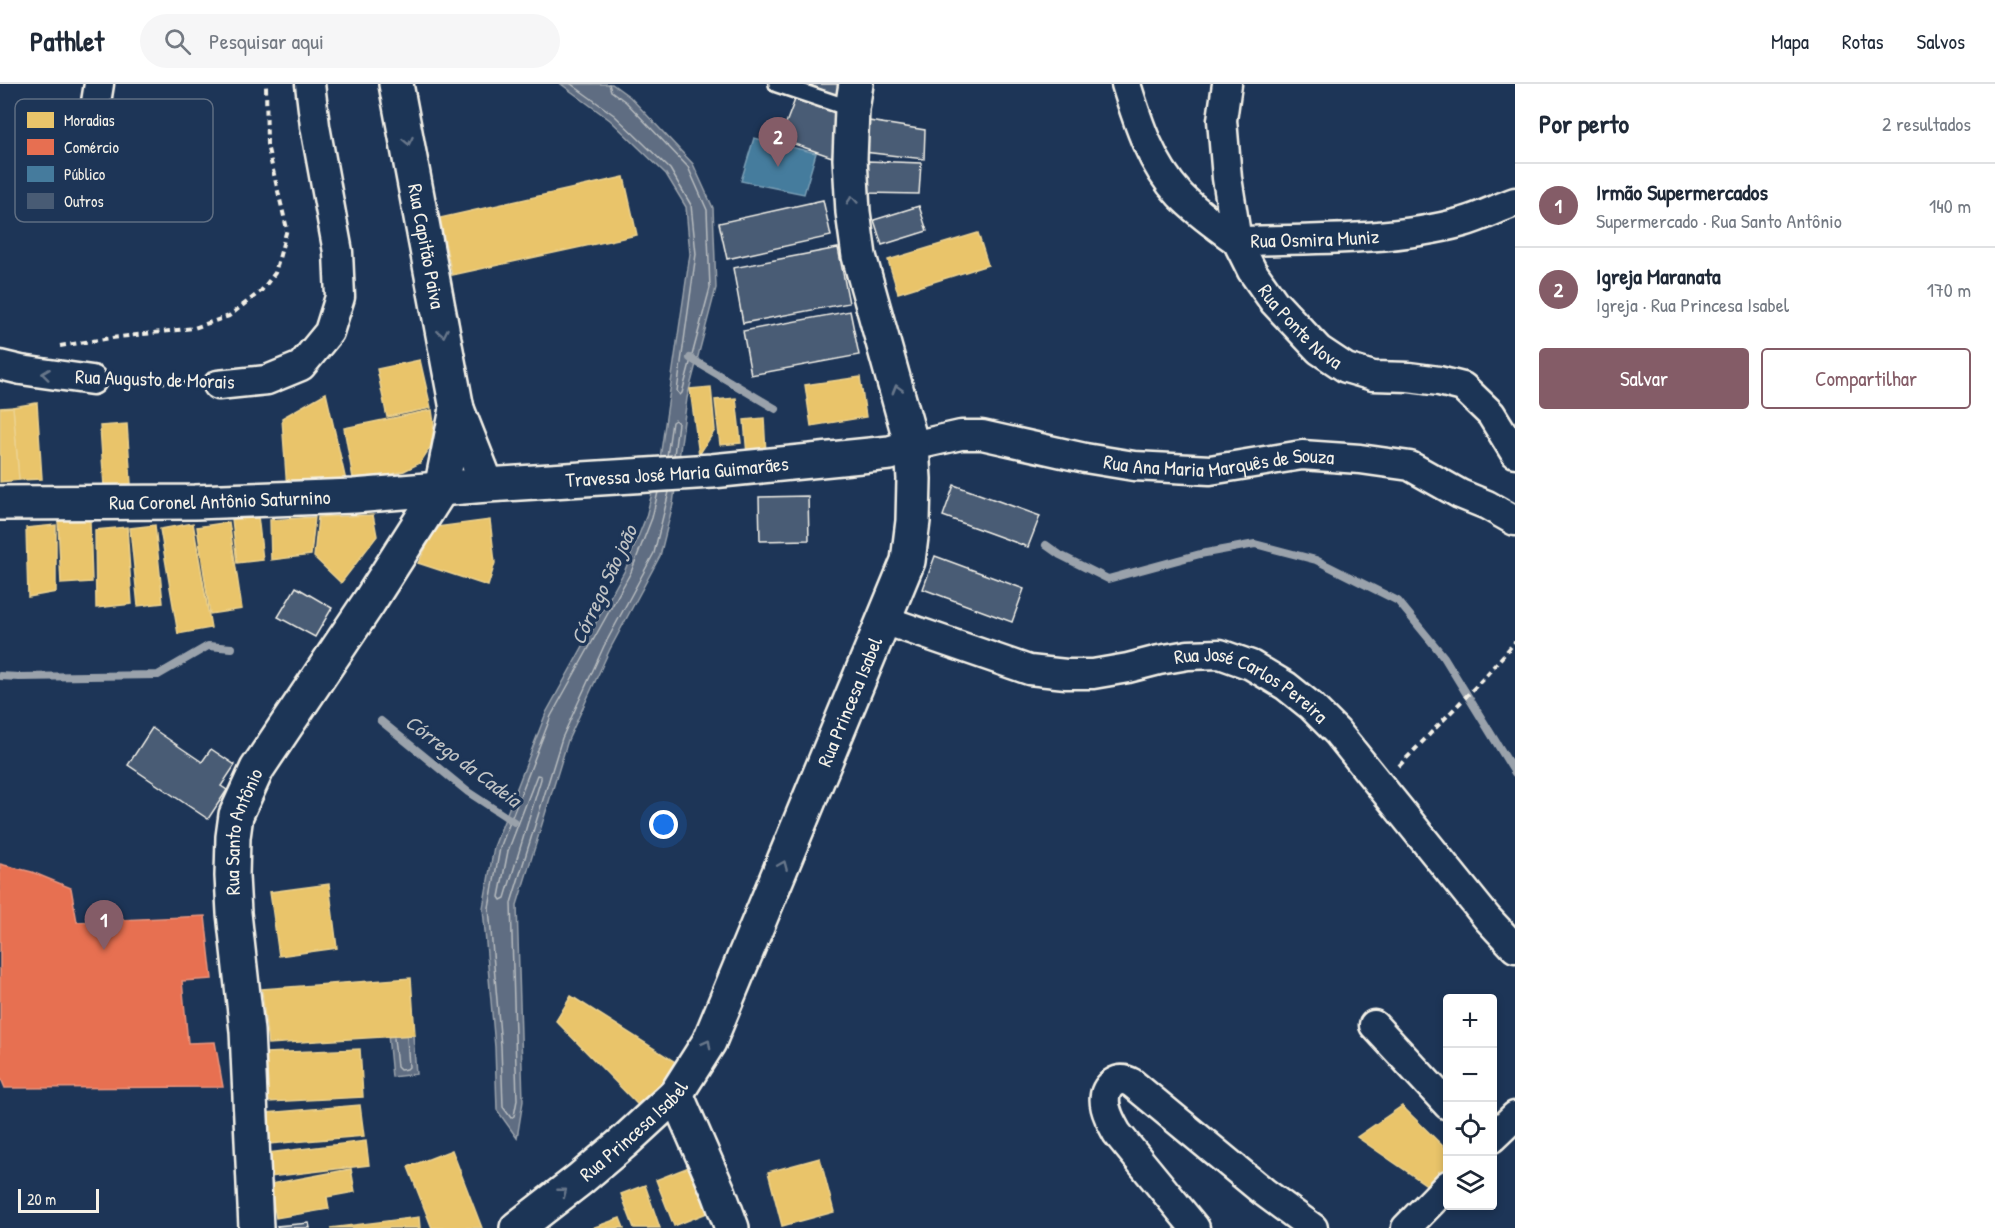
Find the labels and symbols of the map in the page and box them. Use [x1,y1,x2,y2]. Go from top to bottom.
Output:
legend [15,99,213,222]
text: Moradias [64,109,115,131]
pin: 2 [758,118,798,167]
text: Comércio [64,136,119,158]
one-way arrow [401,136,414,146]
text: Público [64,163,106,185]
street label: Rua Capitão Paiva [402,181,452,311]
text: Outros [64,190,104,212]
one-way arrow [846,195,859,204]
street label: Rua Osmira Muniz [1250,222,1381,254]
street label: Rua Ponte Nova [1252,278,1348,375]
one-way arrow [437,328,449,338]
street label: Rua Augusto de Morais [75,362,235,395]
one-way arrow [41,368,50,380]
one-way arrow [891,385,904,395]
street label: Rua Ana Maria Marquês de Souza [1102,441,1335,483]
street label: Travessa José Maria Guimarães [565,449,790,493]
street label: Rua Coronel Antônio Saturnino [109,483,331,515]
water label: Córrego São joão [563,519,644,649]
street label: Rua Princesa Isabel [810,632,888,770]
street label: Rua José Carlos Pereira [1172,640,1335,729]
water label: Córrego da Cadeia [400,708,529,815]
street label: Rua Santo Antônio [218,764,269,896]
your location [649,810,678,839]
one-way arrow [776,860,788,871]
pin: 1 [84,900,124,950]
one-way arrow [700,1040,711,1050]
street label: Rua Princesa Isabel [573,1075,694,1187]
scale bar [18,1186,99,1214]
one-way arrow [556,1189,567,1200]

